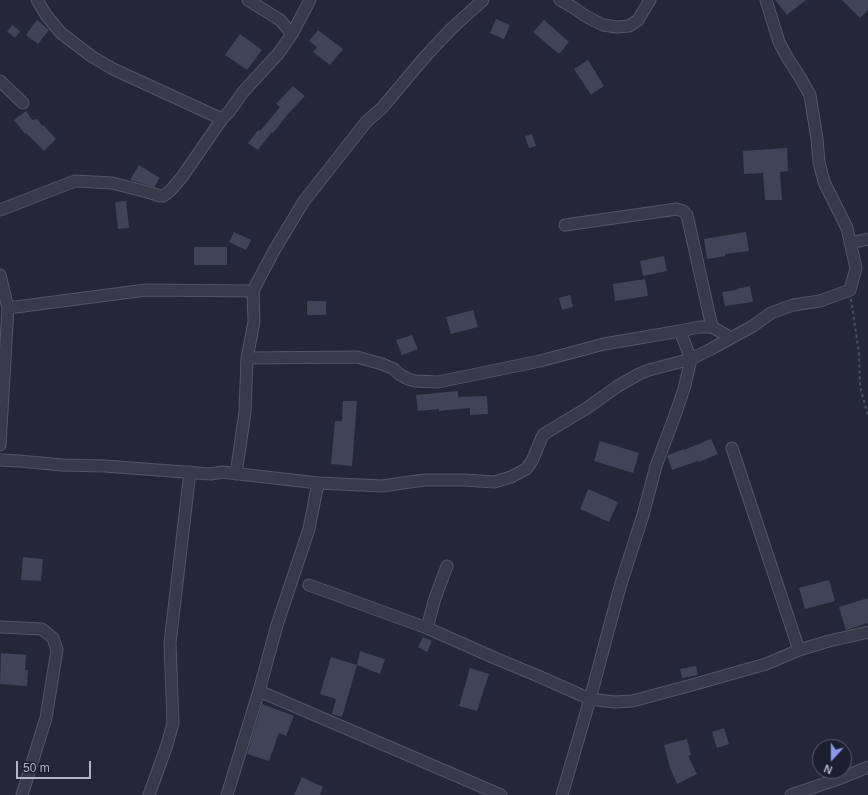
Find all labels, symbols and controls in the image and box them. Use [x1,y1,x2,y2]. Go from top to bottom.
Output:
north arrow [812,739,852,779]
scale bar [18,753,93,779]
text: 50 m [23,761,50,775]
text: N [822,762,834,776]

